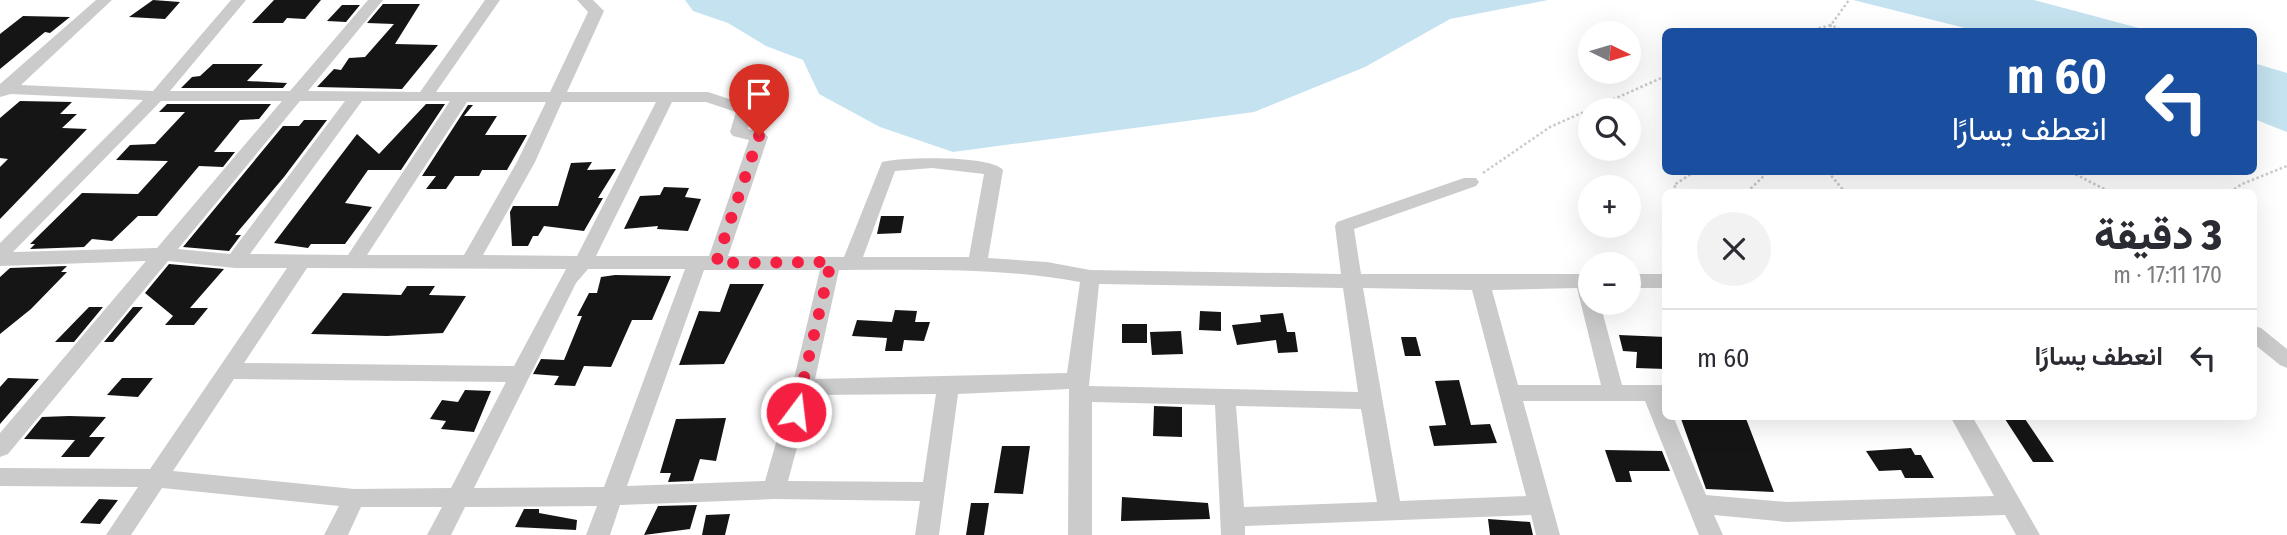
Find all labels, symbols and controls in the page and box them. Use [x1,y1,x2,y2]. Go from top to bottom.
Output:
north arrow [1578,21,1642,84]
map controls [1578,21,1641,315]
text: 60 m [2007,47,2107,106]
icon: left [2131,56,2222,147]
pin [729,64,789,136]
icon: arrive [740,75,778,113]
button: search [1578,98,1641,161]
text: انعطف يسارًا [1952,110,2107,148]
button: + [1578,175,1641,238]
text: 3 دقيقة [2094,210,2222,260]
button: close [1697,212,1771,286]
button: − [1578,252,1641,315]
text: 170 m · 17:11 [2113,261,2222,289]
icon: left [2184,339,2222,377]
text: انعطف يسارًا [2035,341,2163,372]
text: 60 m [1697,343,1750,374]
position arrow [759,375,833,449]

